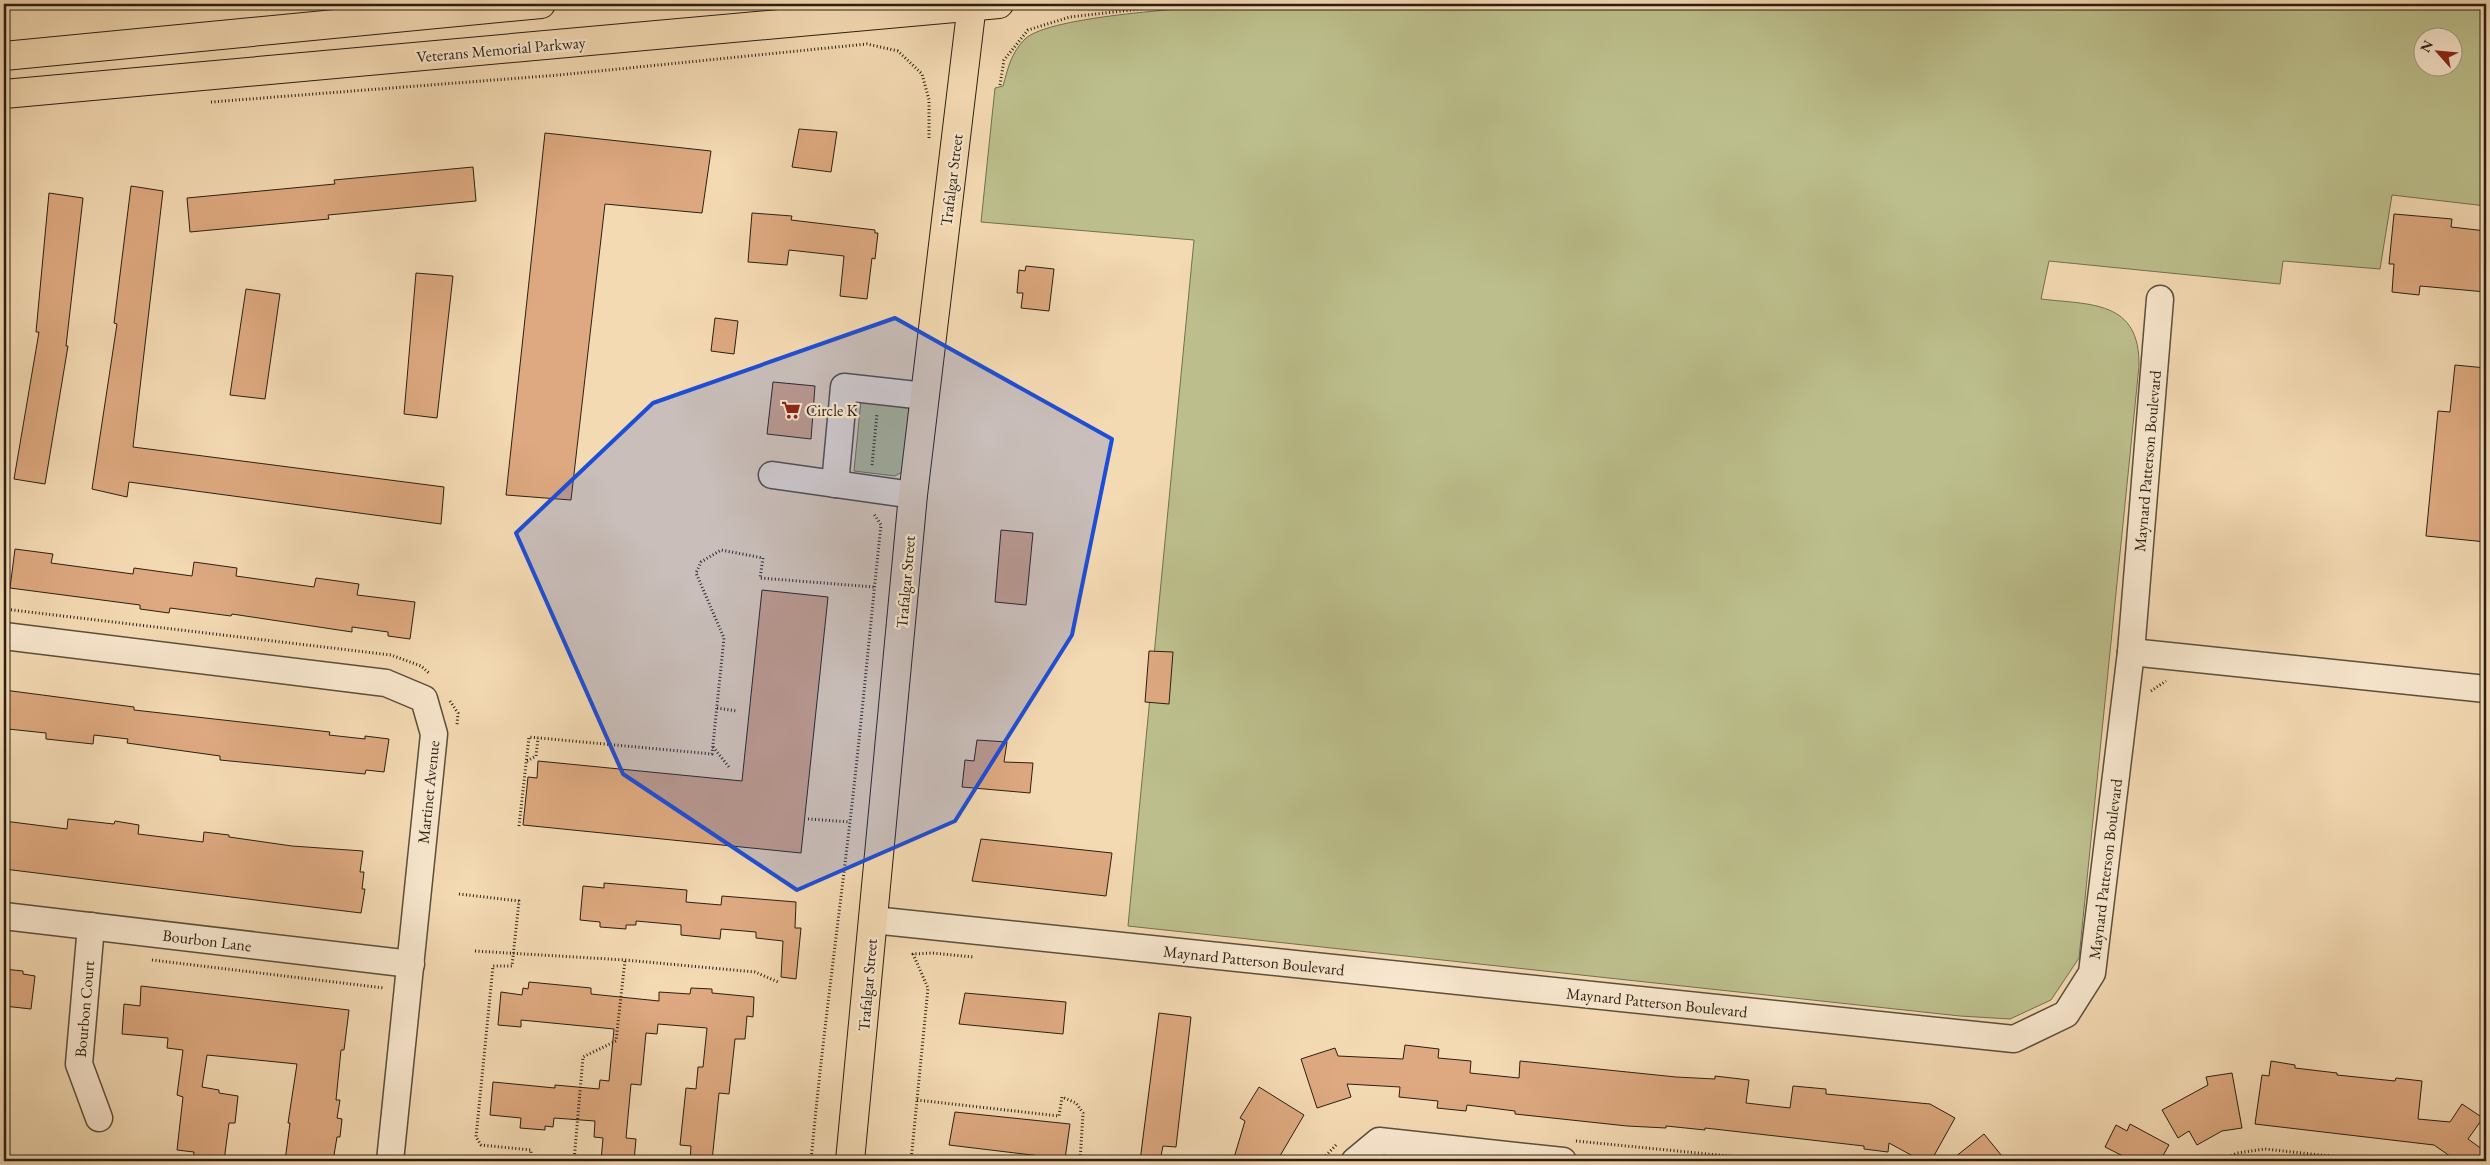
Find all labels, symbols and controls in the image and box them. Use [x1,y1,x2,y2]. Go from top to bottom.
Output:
north arrow [2412,28,2462,78]
street label: Veterans Memorial Parkway [416,32,588,67]
text: N [2416,36,2437,55]
street label: Trafalgar Street [935,133,968,227]
street label: Maynard Patterson Boulevard [2129,369,2166,553]
supermarket icon: Circle K [780,399,802,421]
place label: Circle K [806,400,858,421]
street label: Trafalgar Street [891,535,920,629]
street label: Martinet Avenue [413,739,444,845]
street label: Maynard Patterson Boulevard [2084,777,2127,961]
street label: Bourbon Lane [161,925,253,956]
street label: Trafalgar Street [853,938,882,1032]
street label: Maynard Patterson Boulevard [1162,941,1346,981]
street label: Bourbon Court [70,960,99,1058]
street label: Maynard Patterson Boulevard [1565,983,1749,1023]

